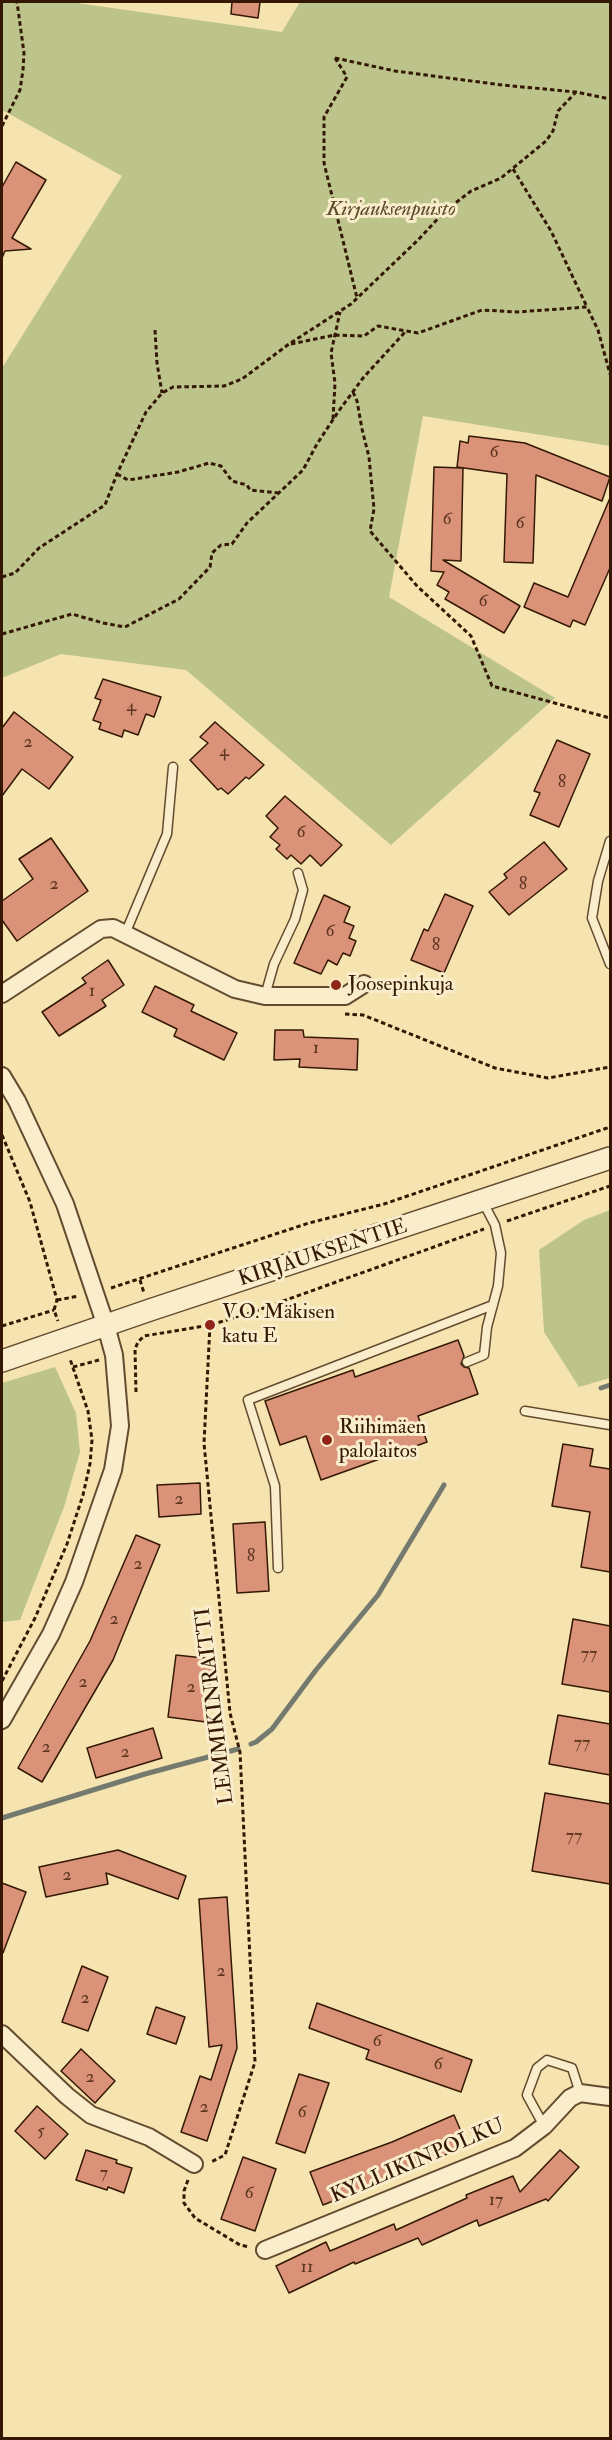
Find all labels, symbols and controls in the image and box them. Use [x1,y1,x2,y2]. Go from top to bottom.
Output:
park label: Kirjauksenpuisto [326,197,456,223]
house number: 6 [489,442,499,464]
house number: 6 [442,509,452,531]
house number: 6 [515,513,525,535]
house number: 6 [478,591,488,613]
house number: 4 [126,696,136,718]
house number: 2 [23,732,33,754]
house number: 4 [219,741,229,763]
house number: 8 [558,772,566,794]
house number: 6 [296,822,306,844]
house number: 2 [49,874,59,896]
house number: 8 [519,874,527,896]
house number: 6 [325,921,335,943]
house number: 8 [432,935,440,957]
place label: Joosepinkuja [348,972,454,998]
marker: Joosepinkuja [329,978,343,992]
house number: 1 [89,981,95,1003]
house number: 1 [313,1038,319,1060]
street label: KIRJAUKSENTIE [235,1215,411,1293]
place label: V.O. Mäkisen katu E [222,1300,335,1350]
marker: V.O. Mäkisen katu E [203,1318,217,1332]
place label: Riihimäen palolaitos [339,1415,426,1465]
marker: Riihimäen palolaitos [320,1433,334,1447]
house number: 2 [174,1489,184,1511]
house number: 8 [247,1546,255,1568]
house number: 2 [133,1554,143,1576]
street label: LEMMIKINRAITTI [191,1606,241,1806]
house number: 2 [109,1609,119,1631]
house number: 77 [581,1644,597,1666]
house number: 2 [78,1672,88,1694]
house number: 2 [186,1677,196,1699]
house number: 77 [574,1733,590,1755]
house number: 2 [41,1737,51,1759]
house number: 2 [120,1742,130,1764]
house number: 77 [566,1826,582,1848]
house number: 2 [62,1865,72,1887]
house number: 2 [216,1961,226,1983]
house number: 2 [80,1988,90,2010]
house number: 6 [372,2031,382,2053]
house number: 6 [433,2054,443,2076]
house number: 2 [85,2067,95,2089]
house number: 2 [199,2097,209,2119]
house number: 6 [297,2102,307,2124]
street label: KYLLIKINPOLKU [327,2114,509,2210]
house number: 5 [37,2121,45,2143]
house number: 7 [100,2163,108,2185]
house number: 6 [244,2183,254,2205]
house number: 17 [489,2190,503,2212]
house number: 11 [301,2257,313,2279]

